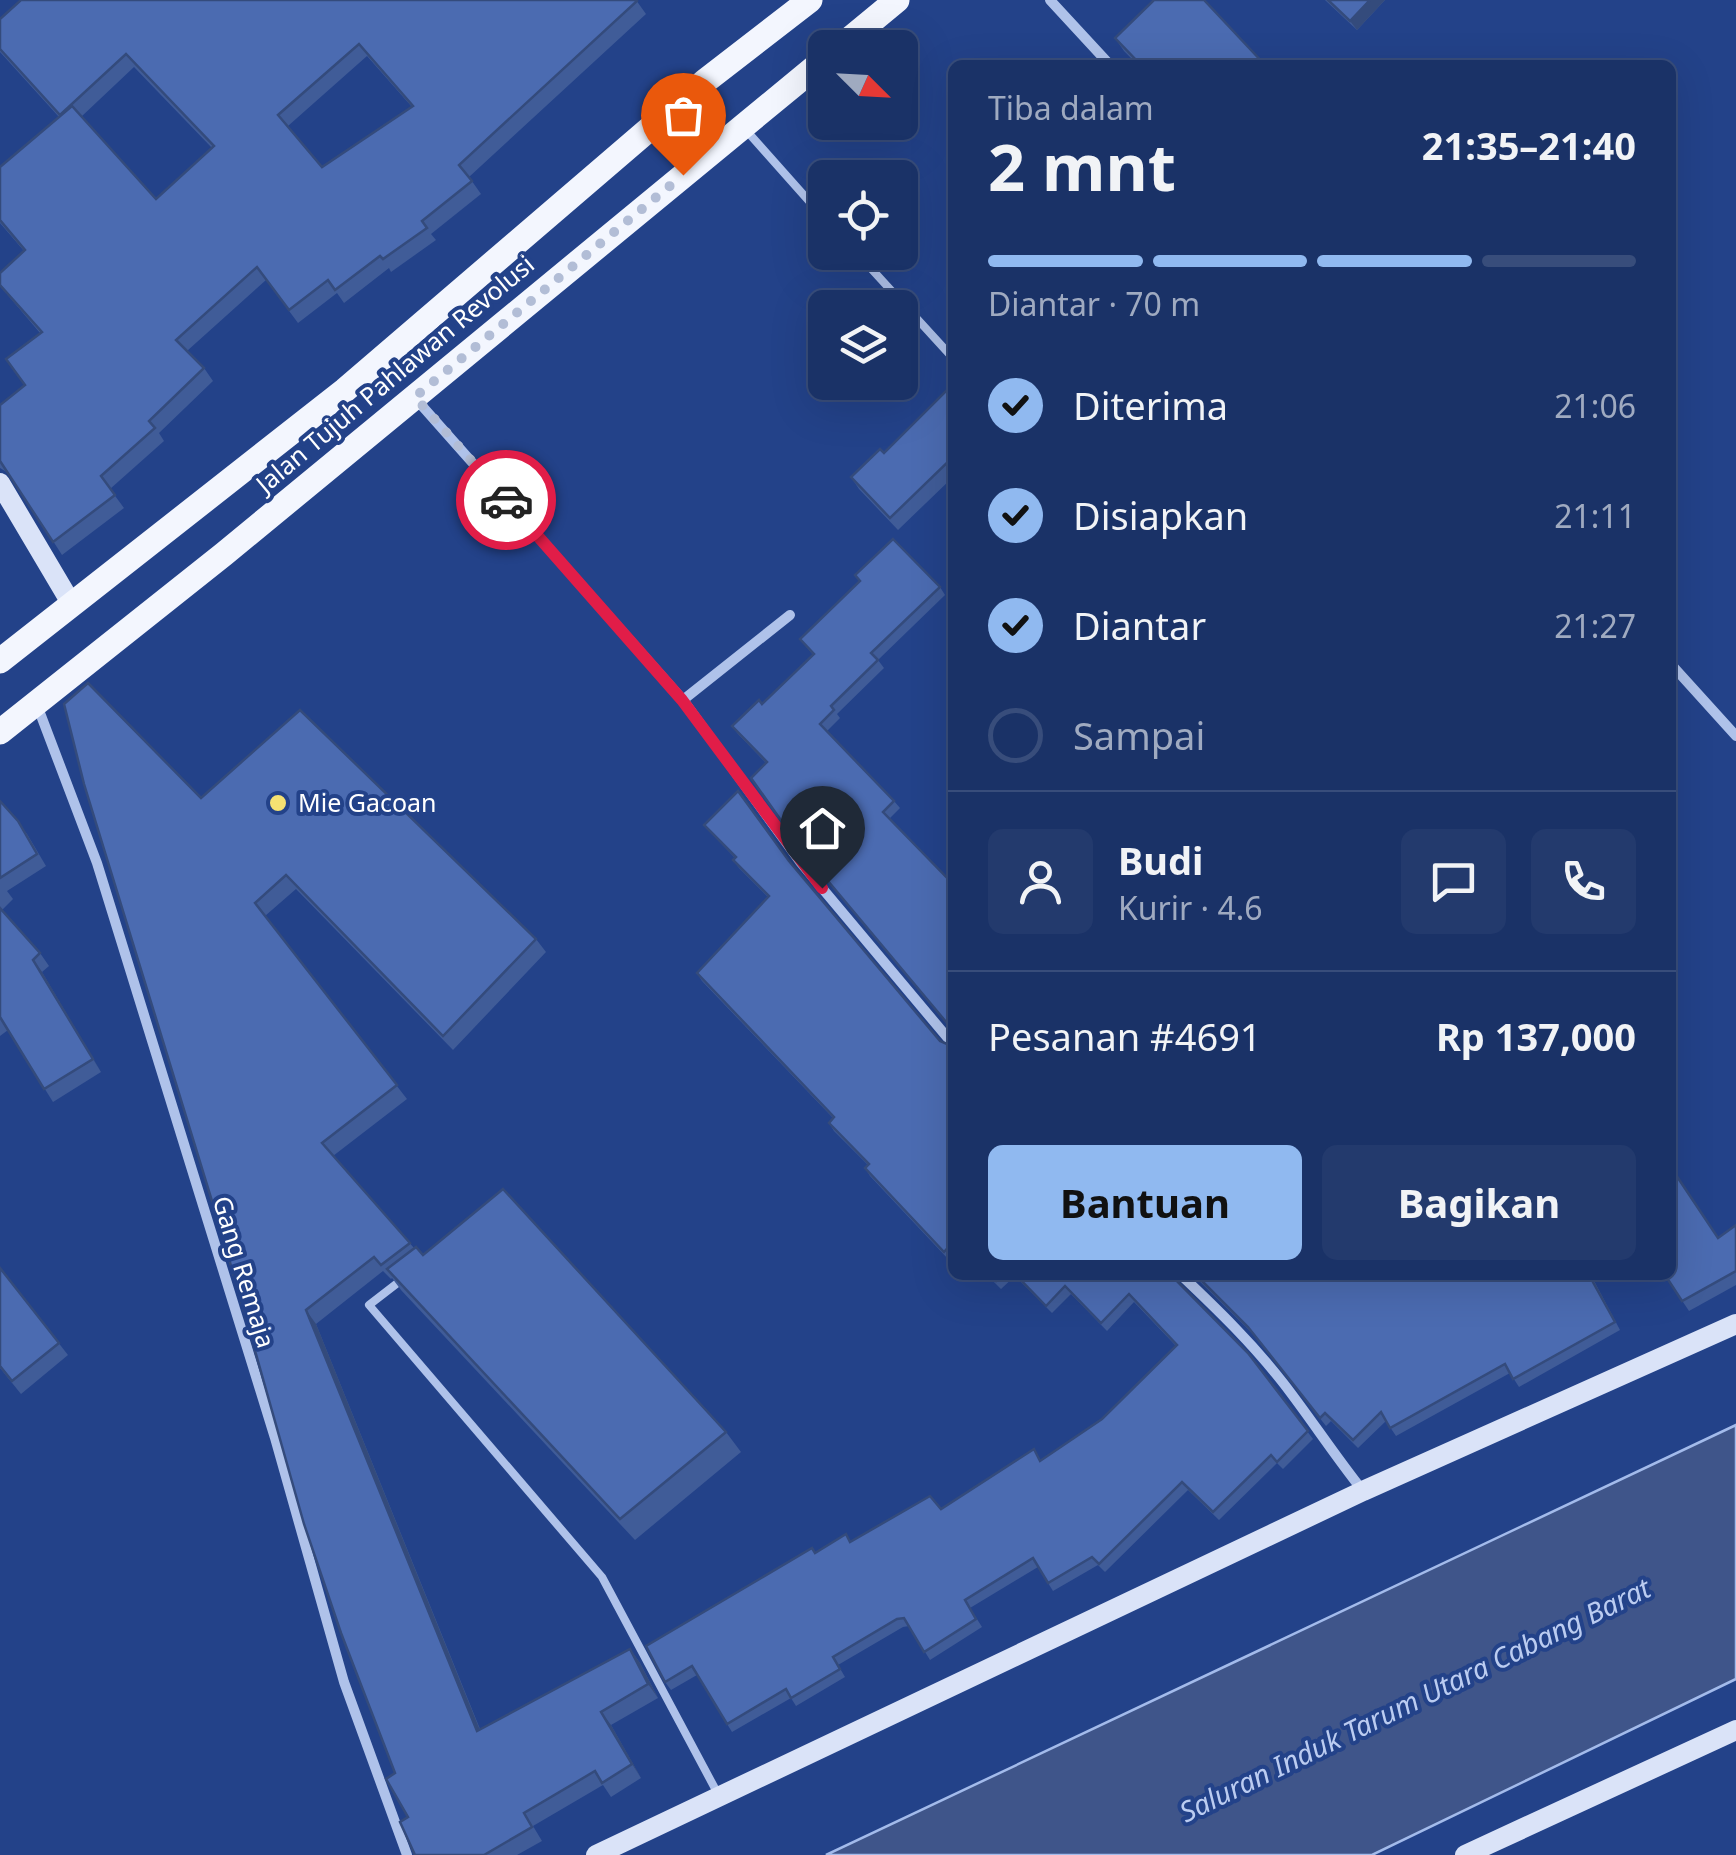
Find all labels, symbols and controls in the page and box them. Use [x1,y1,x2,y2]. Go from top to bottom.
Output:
north arrow [808,30,918,140]
map controls [808,30,918,400]
pin [641,73,726,176]
text: Tiba dalam [988,86,1154,129]
icon: bag [656,88,711,143]
text: 21:35–21:40 [1422,119,1636,171]
text: 2 mnt [988,122,1176,210]
button: locate [808,160,918,270]
street label: Jalan Tujuh Pahlawan Revolusi [247,247,541,501]
text: Diantar · 70 m [988,282,1200,325]
button: layers [808,290,918,400]
icon: check [988,378,1043,433]
text: Diterima [1073,379,1228,431]
text: 21:06 [1554,384,1636,427]
courier [456,450,556,550]
icon: car [479,473,534,528]
icon: check [988,488,1043,543]
text: Disiapkan [1073,489,1248,541]
text: 21:11 [1554,494,1636,537]
icon: check [988,598,1043,653]
text: Diantar [1073,599,1206,651]
text: 21:27 [1554,604,1636,647]
text: Sampai [1073,709,1205,761]
place label: Mie Gacoan [298,785,437,819]
pin [780,786,865,889]
marker: Mie Gacoan [267,792,289,814]
icon: home [795,801,850,856]
button: person [988,829,1093,934]
button: chat [1401,829,1506,934]
button: phone [1531,829,1636,934]
text: Budi [1118,834,1203,886]
text: Kurir · 4.6 [1118,886,1263,929]
text: Pesanan #4691 [988,1010,1262,1062]
text: Rp 137,000 [1436,1010,1636,1062]
button: Bantuan [988,1145,1302,1260]
button: Bagikan [1322,1145,1636,1260]
street label: Gang Remaja [206,1192,284,1352]
water label: Saluran Induk Tarum Utara Cabang Barat [1173,1567,1658,1830]

